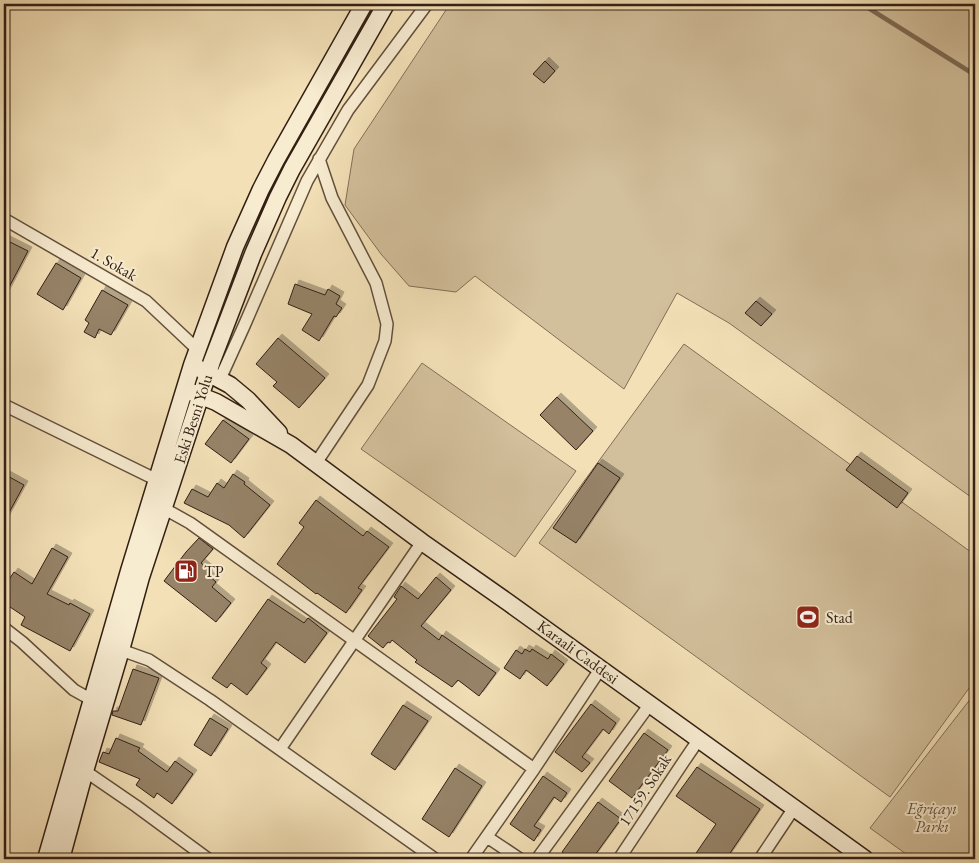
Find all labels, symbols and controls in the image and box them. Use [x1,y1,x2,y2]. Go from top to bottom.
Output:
street label: 1. Sokak [87,242,142,286]
street label: Eski Besni Yolu [169,371,217,466]
fuel station icon: TP [173,558,199,584]
place label: TP [204,561,224,582]
sports icon: Stad [795,604,821,630]
place label: Stad [826,607,854,628]
street label: Karaali Caddesi [533,615,623,689]
street label: 17159. Sokak [614,750,676,830]
park label: Eğriçayı Parkı [906,798,957,837]

